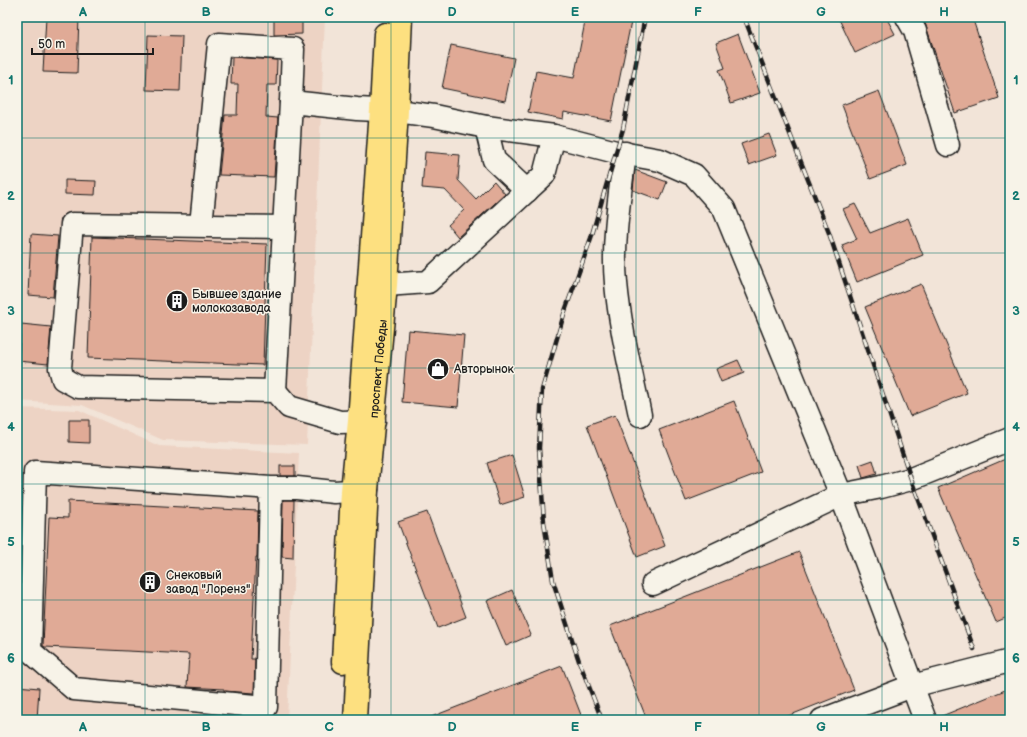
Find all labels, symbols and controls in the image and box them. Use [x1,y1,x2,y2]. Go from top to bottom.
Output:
text: A [78,4,87,20]
text: B [201,4,211,20]
text: C [324,4,334,20]
text: D [447,4,457,20]
text: E [571,4,580,20]
text: F [694,4,702,20]
text: G [816,4,826,20]
text: H [939,4,949,20]
scale bar [32,30,153,56]
text: 50 m [38,37,65,52]
text: 1 [8,72,14,88]
text: 1 [1013,72,1019,88]
text: 2 [7,188,15,204]
text: 2 [1012,188,1020,204]
place label: Бывшее здание молокозавода [192,287,282,316]
building icon: Бывшее здание молокозавода [164,288,190,314]
text: 3 [7,303,15,319]
text: 3 [1012,303,1020,319]
street label: проспект Победы [367,319,391,419]
shop icon: Авторынок [425,356,451,382]
place label: Авторынок [453,362,515,377]
text: 4 [7,419,15,435]
text: 4 [1012,419,1020,435]
text: 5 [7,534,15,550]
text: 5 [1012,534,1020,550]
place label: Снековый завод "Лоренз" [166,568,250,597]
building icon: Снековый завод "Лоренз" [137,569,163,595]
text: 6 [7,650,15,666]
text: 6 [1012,650,1020,666]
text: A [78,719,87,735]
text: B [201,719,211,735]
text: C [324,719,334,735]
text: D [447,719,457,735]
text: E [571,719,580,735]
text: F [694,719,702,735]
text: G [816,719,826,735]
text: H [939,719,949,735]

